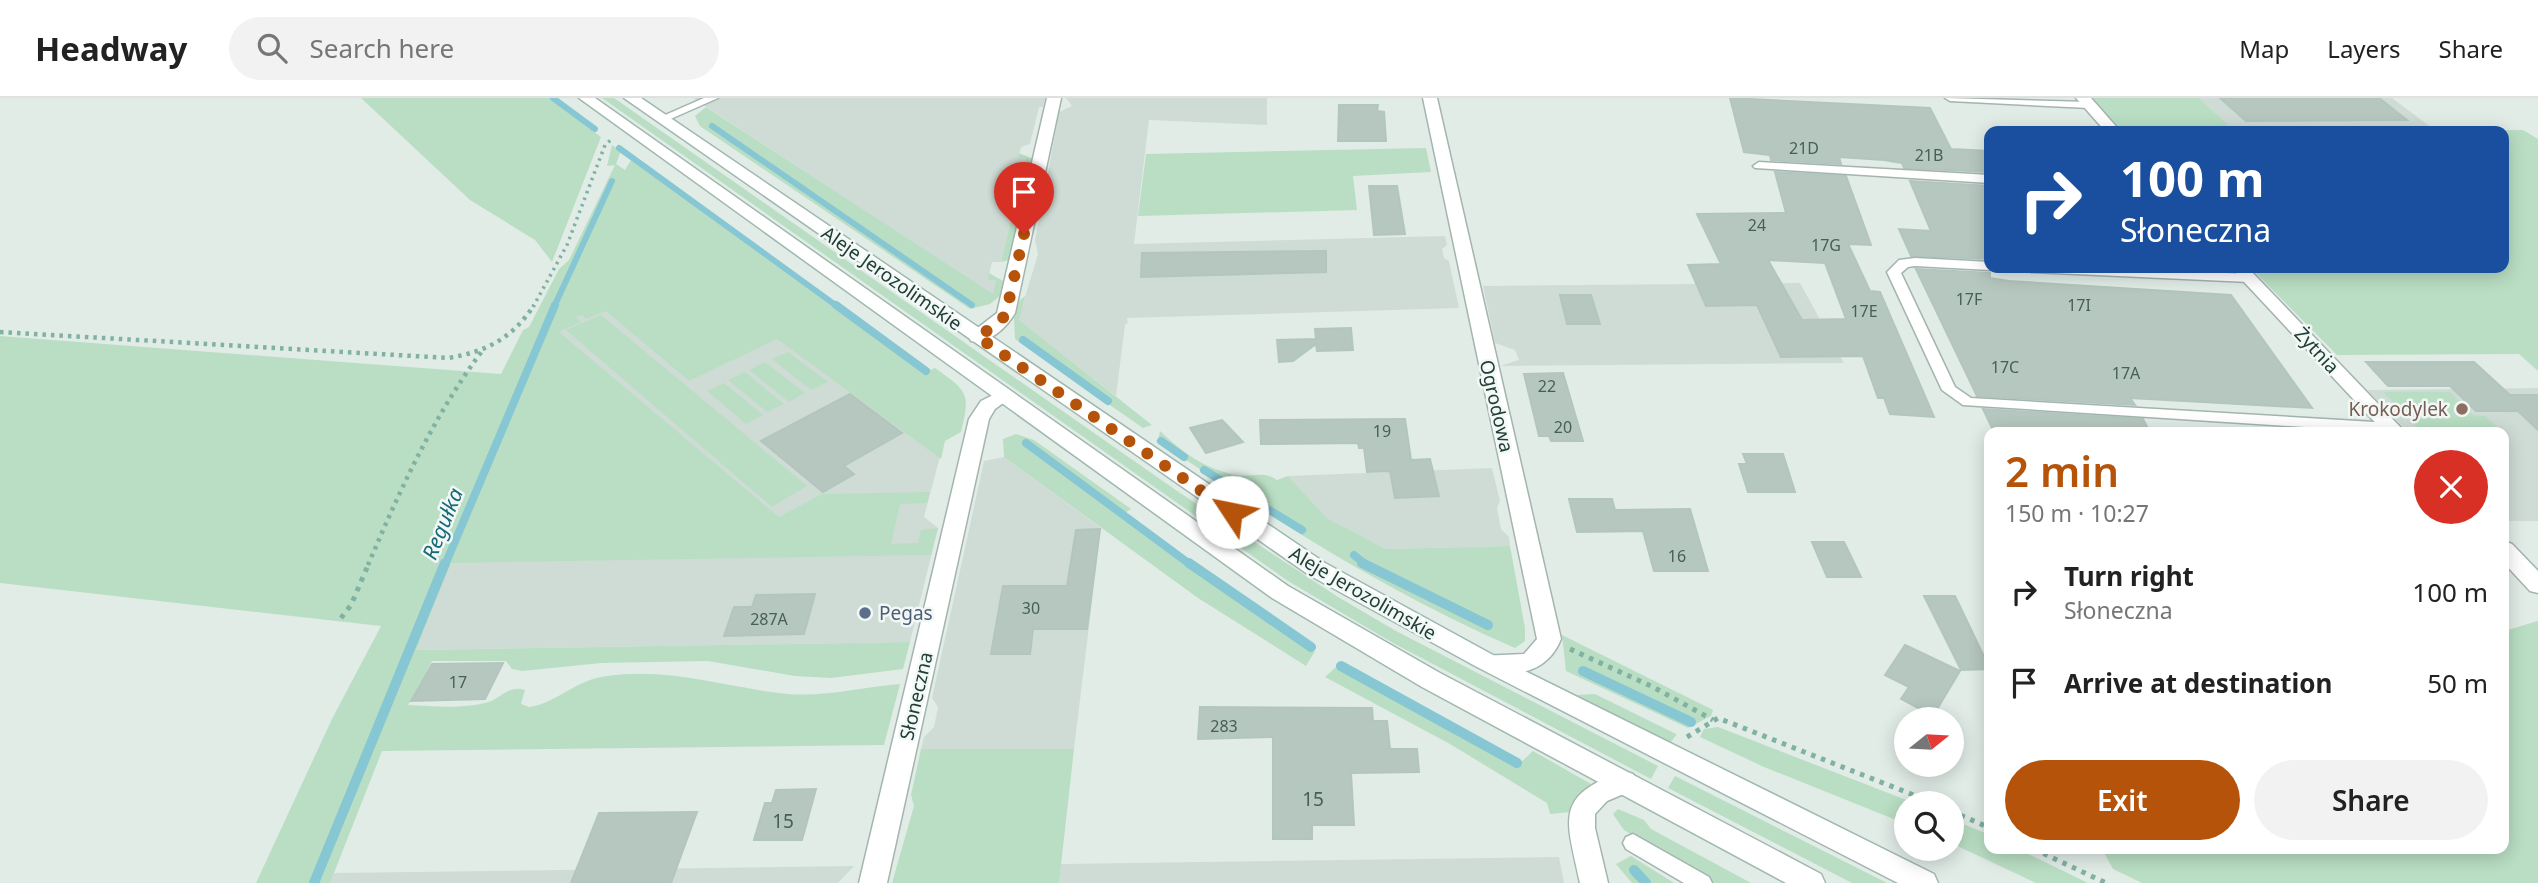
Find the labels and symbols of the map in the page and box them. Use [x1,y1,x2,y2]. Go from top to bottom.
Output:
house number: 21D [1789,137,1819,159]
house number: 21B [1915,144,1943,166]
pin [994,162,1054,234]
house number: 24 [1748,214,1766,236]
street label: Aleje Jerozolimskie [817,220,967,336]
house number: 17G [1811,234,1841,256]
house number: 17F [1956,288,1982,310]
house number: 17I [2067,294,2091,316]
house number: 17E [1850,300,1878,322]
street label: Żytnia [2289,321,2345,379]
house number: 17C [1991,356,2019,378]
street label: Ogrodowa [1474,357,1520,455]
house number: 17A [2112,362,2141,384]
house number: 22 [1538,375,1556,397]
place label: Krokodylek [2348,396,2448,422]
marker: Krokodylek [2454,401,2470,417]
house number: 20 [1554,416,1572,438]
house number: 19 [1373,420,1391,442]
position arrow [1195,475,1269,549]
water label: Regułka [415,484,469,563]
street label: Aleje Jerozolimskie [1285,540,1441,646]
house number: 16 [1668,545,1686,567]
house number: 30 [1022,597,1040,619]
place label: Pegas [879,600,933,626]
marker: Pegas [857,605,873,621]
house number: 287A [750,608,789,630]
street label: Słoneczna [893,649,939,743]
house number: 17 [449,671,467,693]
north arrow [1894,707,1964,777]
house number: 283 [1210,715,1238,737]
house number: 15 [1302,786,1324,812]
house number: 15 [772,808,794,834]

